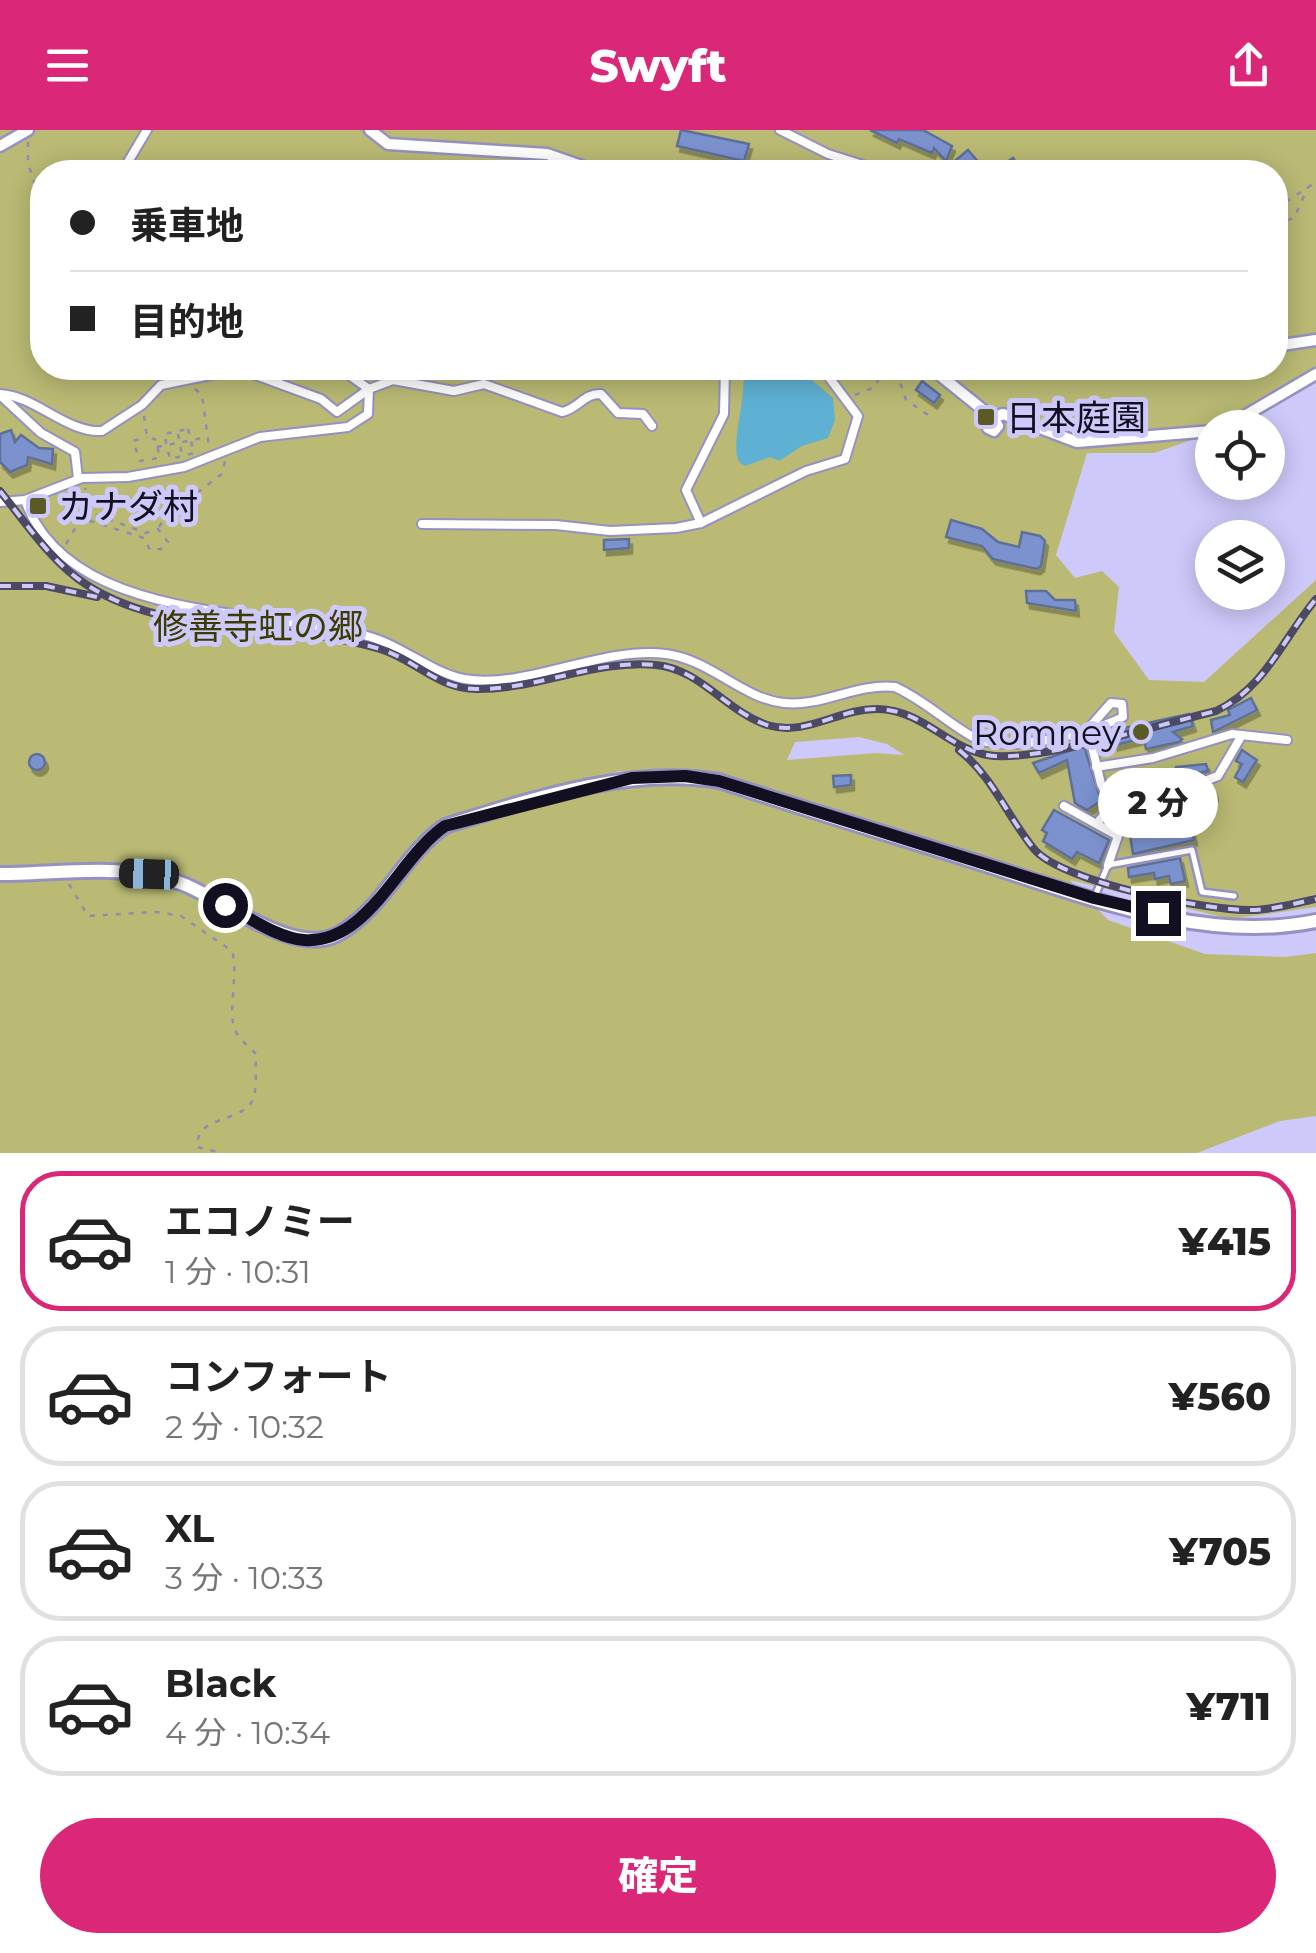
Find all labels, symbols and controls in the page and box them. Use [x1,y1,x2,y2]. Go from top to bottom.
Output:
icon: menu [40,38,95,93]
text: Swyft [589,38,727,93]
icon: share [1221,38,1276,93]
text: 乗車地 [130,202,244,249]
text: 目的地 [130,298,244,345]
place label: 日本庭園 [1006,396,1146,439]
marker: 日本庭園 [975,406,997,428]
map controls [1195,410,1285,610]
button: locate [1195,410,1285,500]
place label: カナダ村 [58,485,198,528]
marker: カナダ村 [27,495,49,517]
button: layers [1195,520,1285,610]
park label: 修善寺虹の郷 [153,605,363,648]
place label: Romney [973,711,1121,754]
marker: Romney [1130,721,1152,743]
callout: 2 分 [1098,768,1218,838]
text: 2 分 [1128,783,1188,822]
car [118,858,180,890]
route start [203,883,248,928]
route end [1136,891,1181,936]
icon: car [45,1196,135,1286]
text: エコノミー [165,1198,355,1245]
text: ¥415 [1179,1218,1271,1265]
text: 1 分 · 10:31 [165,1252,311,1291]
icon: car [45,1351,135,1441]
text: コンフォート [165,1353,392,1400]
text: ¥560 [1169,1373,1271,1420]
text: 2 分 · 10:32 [165,1407,324,1446]
text: XL [165,1505,214,1552]
icon: car [45,1506,135,1596]
text: ¥705 [1169,1528,1271,1575]
text: 3 分 · 10:33 [165,1558,324,1597]
text: Black [165,1660,276,1707]
icon: car [45,1661,135,1751]
text: ¥711 [1186,1683,1271,1730]
text: 4 分 · 10:34 [165,1713,330,1752]
button: 確定 [40,1818,1276,1933]

